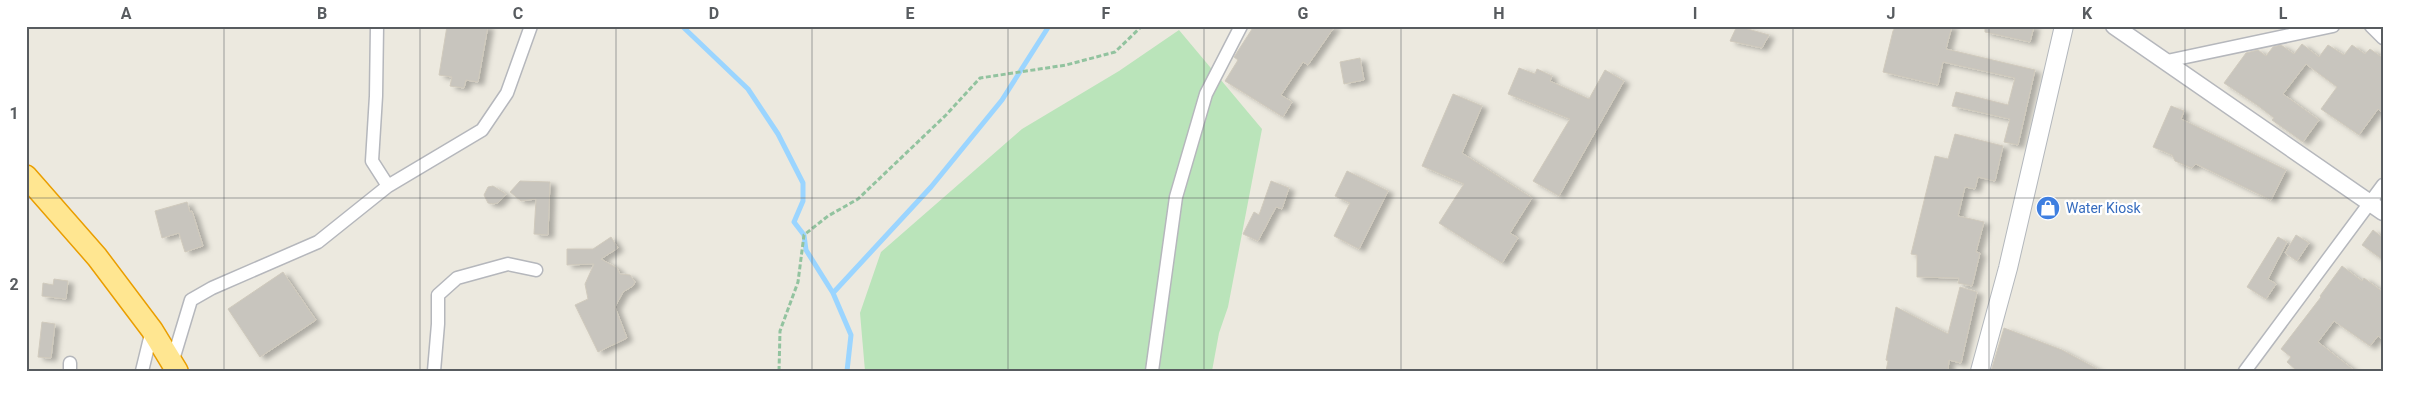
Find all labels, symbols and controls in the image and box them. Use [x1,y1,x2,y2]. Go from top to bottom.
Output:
text: A [121,4,132,23]
text: B [317,4,327,23]
text: C [513,4,523,23]
text: D [709,4,719,23]
text: E [906,4,915,23]
text: F [1102,4,1111,23]
text: G [1298,4,1309,23]
text: H [1493,4,1505,23]
text: I [1693,4,1697,23]
text: J [1887,4,1895,23]
text: K [2082,4,2093,23]
text: L [2279,4,2288,23]
text: 1 [9,104,19,123]
shop icon: Water Kiosk [2035,195,2061,221]
place label: Water Kiosk [2066,200,2141,216]
text: 2 [9,275,19,294]

